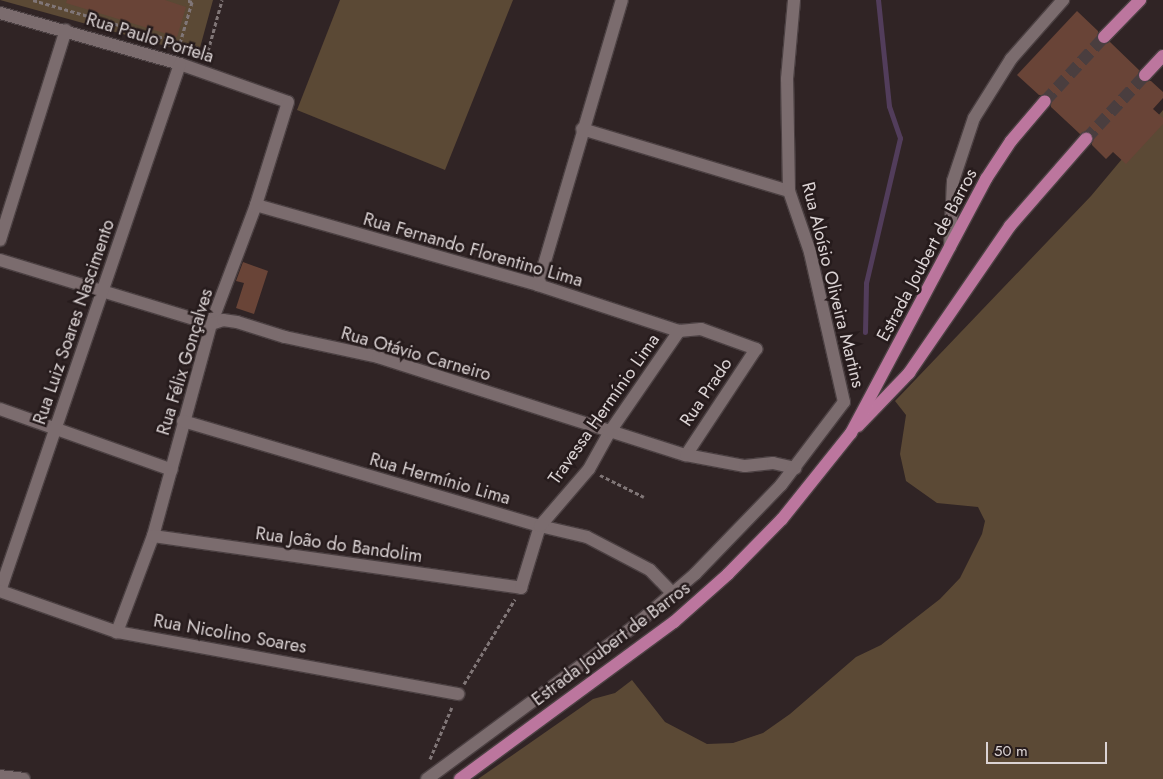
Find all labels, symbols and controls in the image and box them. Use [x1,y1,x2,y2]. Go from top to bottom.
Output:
street label: Rua Paulo Portela [84,8,216,68]
street label: Estrada Joubert de Barros [872,165,982,345]
street label: Rua Aloísio Oliveira Martins [797,180,869,390]
street label: Rua Fernando Florentino Lima [361,208,585,292]
street label: Rua Luiz Soares Nascimento [29,217,119,427]
street label: Rua Félix Gonçalves [152,286,218,438]
street label: Rua Otávio Carneiro [339,322,493,386]
street label: Travessa Hermínio Lima [544,329,664,489]
street label: Rua Prado [675,354,737,430]
street label: Rua Hermínio Lima [367,449,513,509]
street label: Rua João do Bandolim [254,523,424,567]
street label: Estrada Joubert de Barros [528,577,694,711]
street label: Rua Nicolino Soares [152,610,308,658]
scale bar [988,732,1109,764]
text: 50 m [994,740,1028,762]

